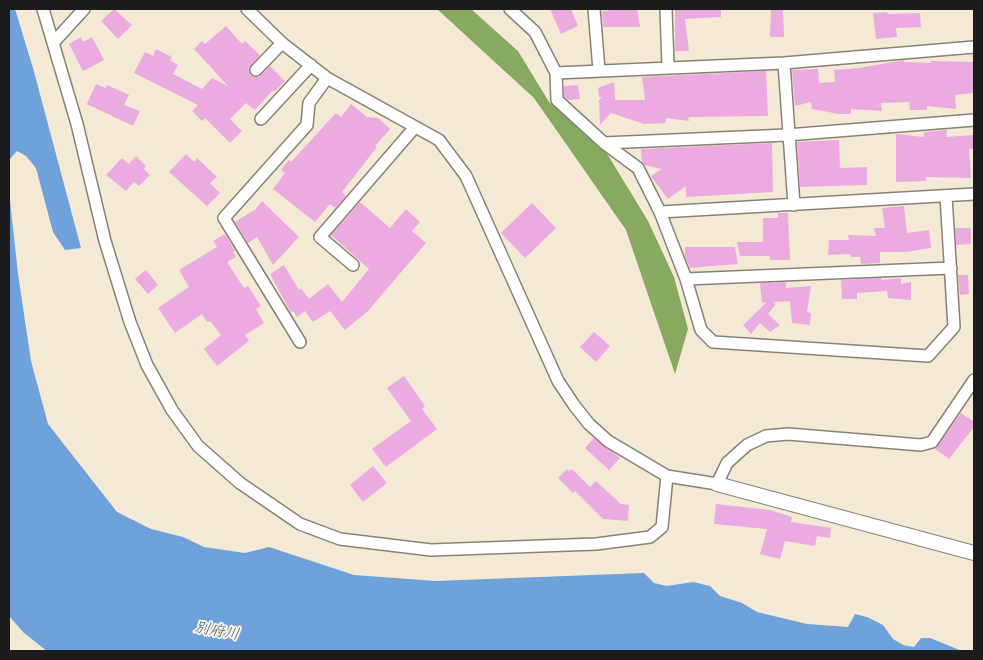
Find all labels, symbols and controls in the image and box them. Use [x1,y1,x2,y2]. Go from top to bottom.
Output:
water label: 別府川 [193,618,241,644]

